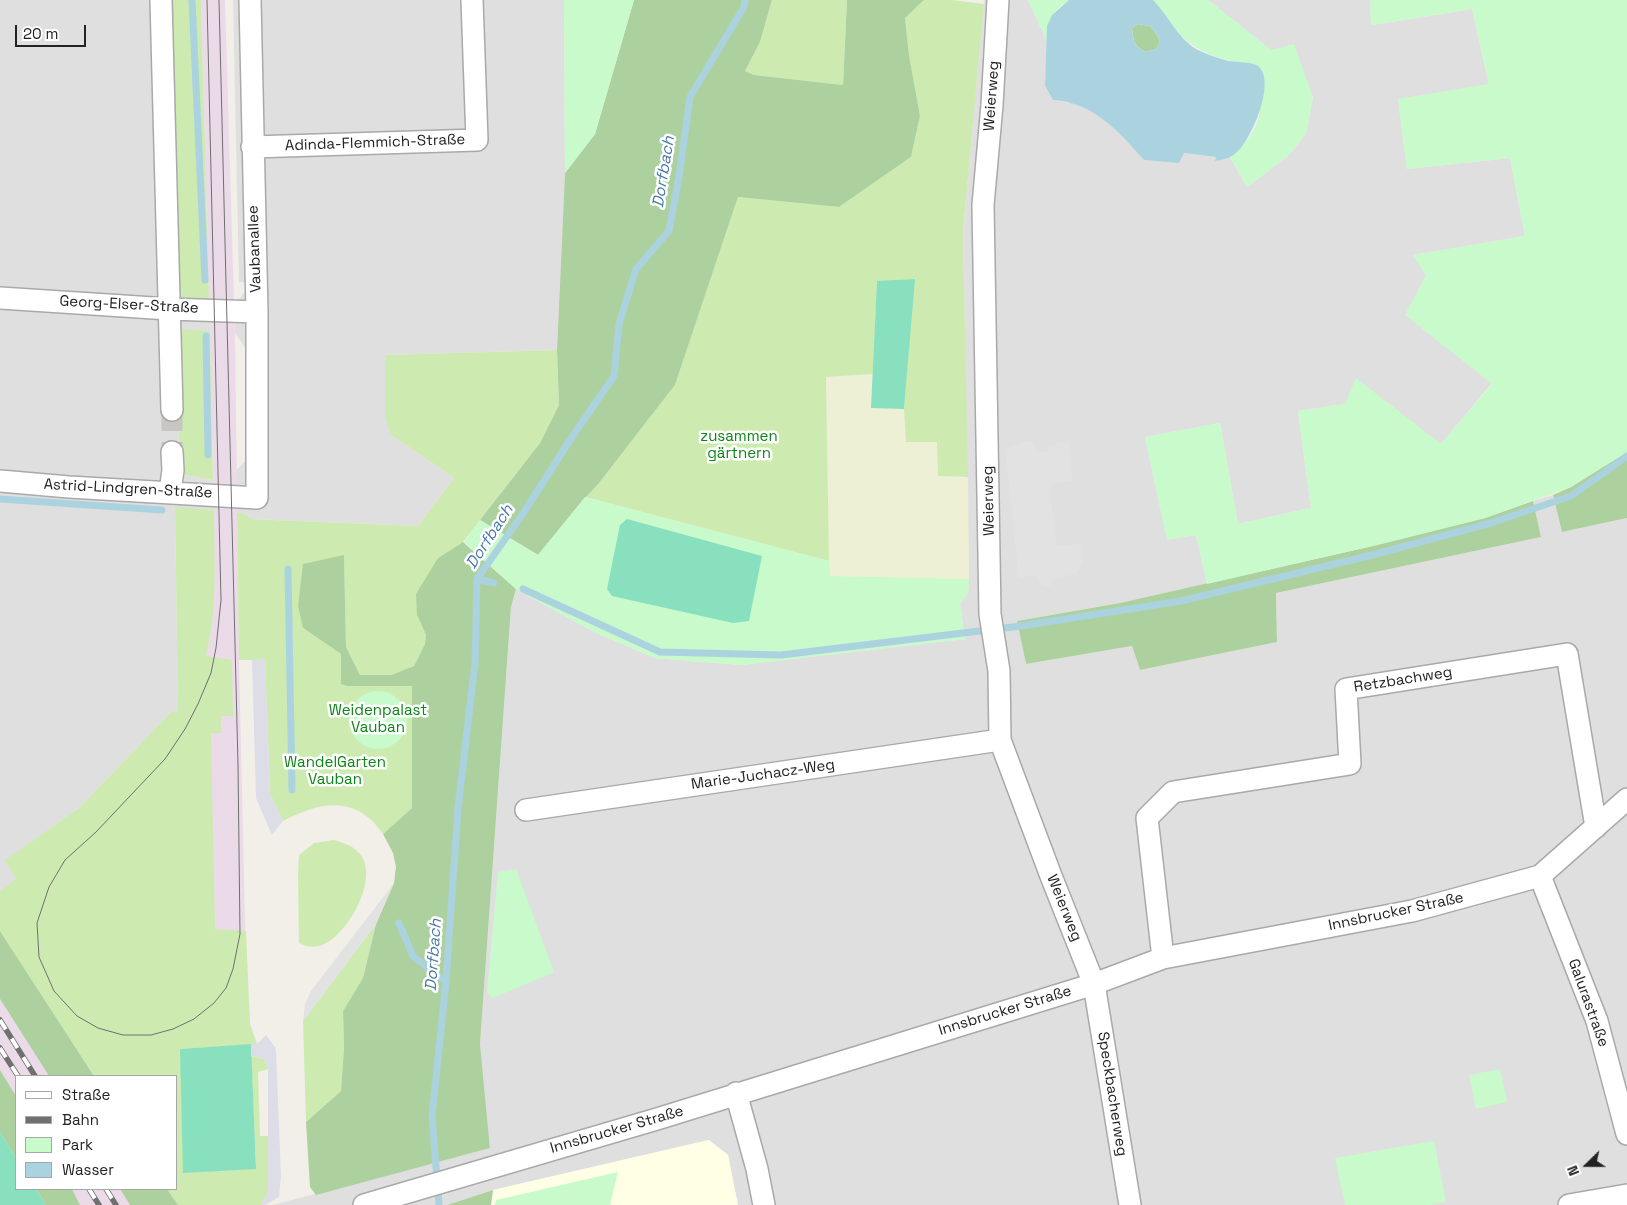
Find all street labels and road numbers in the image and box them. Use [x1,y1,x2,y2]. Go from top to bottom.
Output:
street label: Weierweg [981,60,1003,132]
street label: Adinda-Flemmich-Straße [284,131,466,155]
street label: Vaubanallee [244,205,266,293]
street label: Georg-Elser-Straße [59,292,199,318]
street label: Weierweg [979,466,999,536]
street label: Astrid-Lindgren-Straße [43,476,213,502]
street label: Retzbachweg [1353,663,1453,697]
street label: Marie-Juchacz-Weg [690,756,836,794]
street label: Weierweg [1042,872,1086,944]
street label: Innsbrucker Straße [1327,889,1465,935]
street label: Galurastraße [1564,957,1612,1049]
street label: Innsbrucker Straße [936,982,1074,1040]
street label: Speckbacherweg [1093,1030,1131,1158]
street label: Innsbrucker Straße [548,1102,686,1158]

